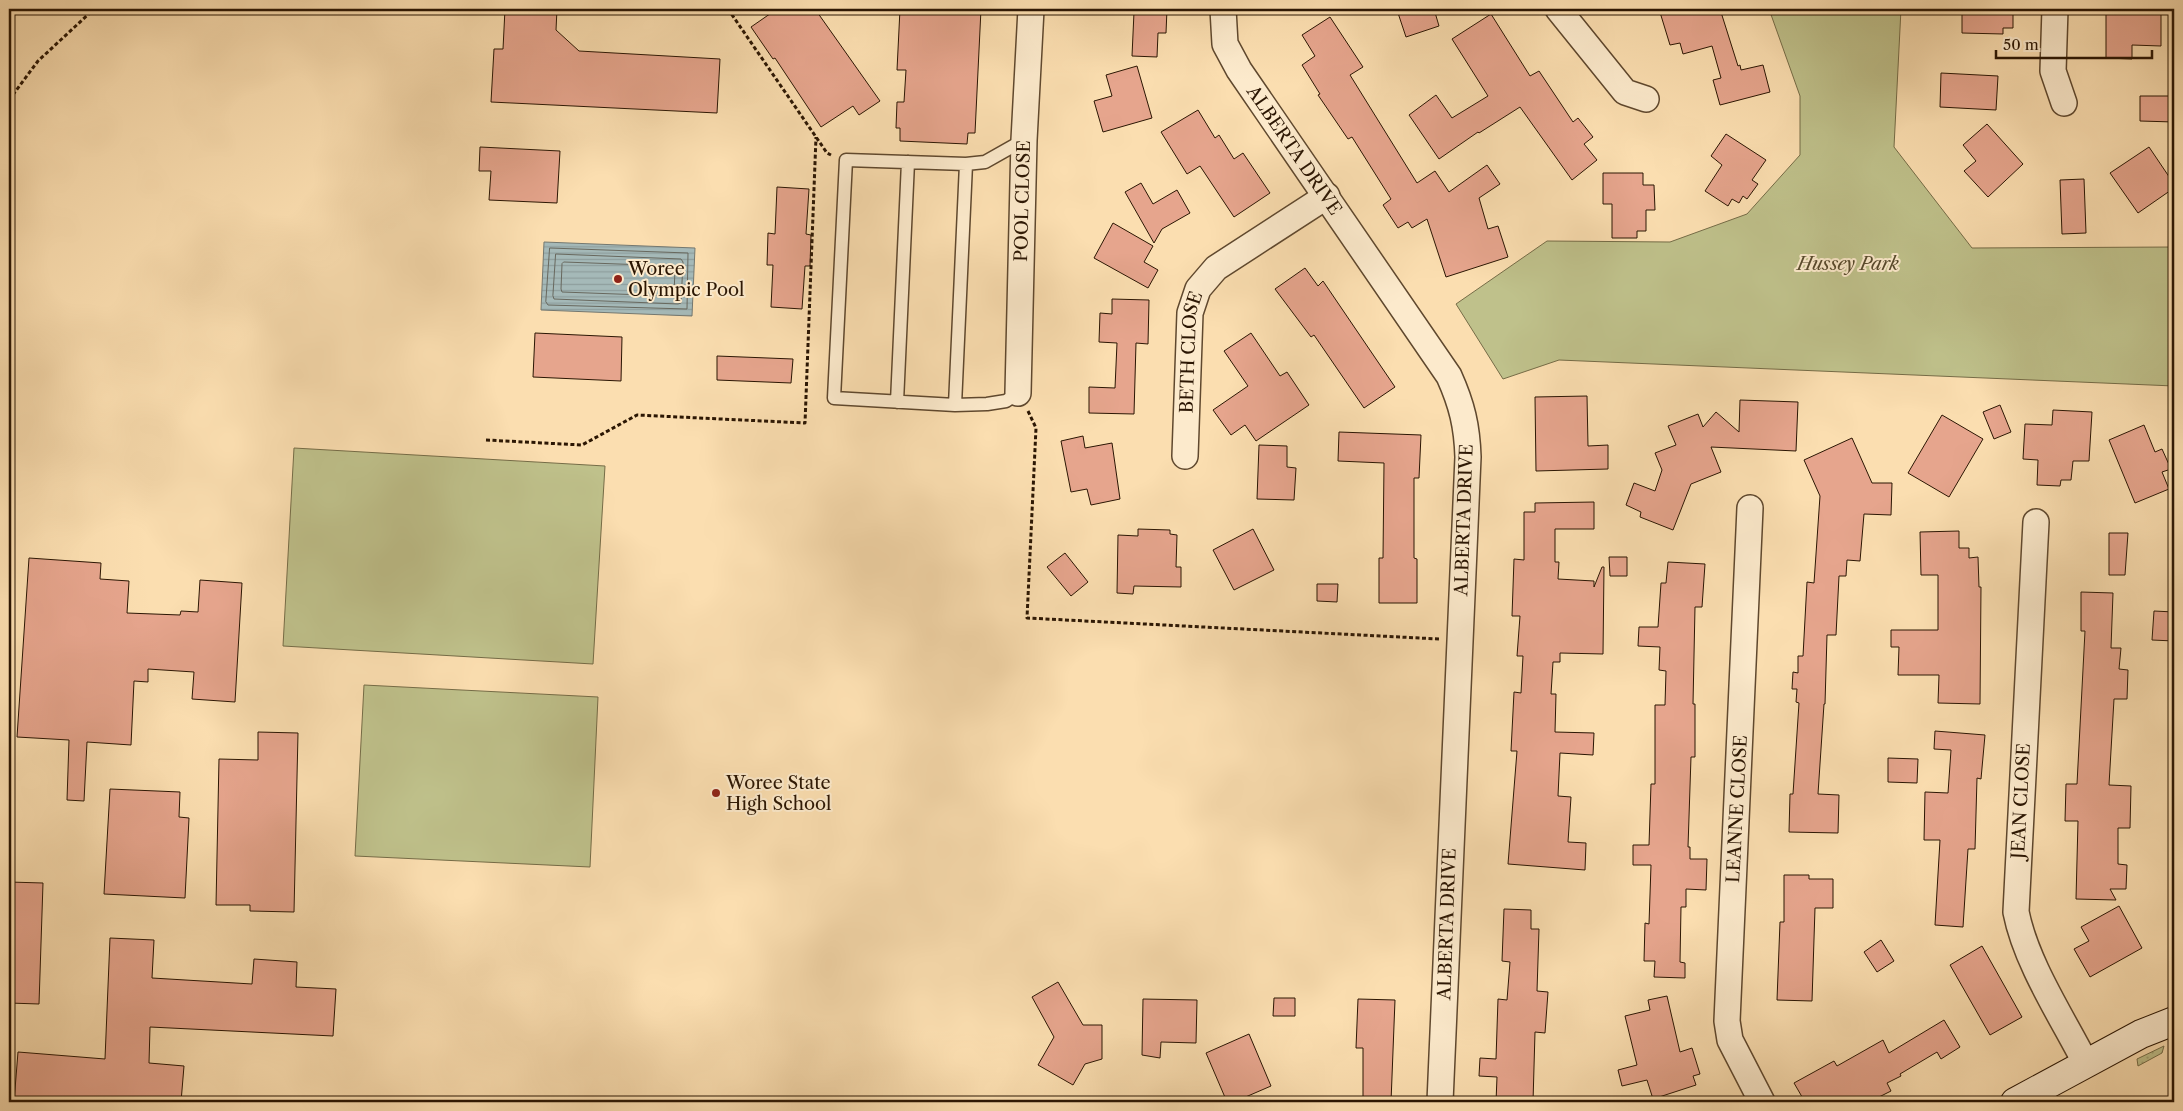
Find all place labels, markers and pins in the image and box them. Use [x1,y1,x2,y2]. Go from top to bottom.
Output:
place label: Woree Olympic Pool [627,258,744,301]
marker: Woree Olympic Pool [612,273,624,285]
place label: Woree State High School [725,772,831,815]
marker: Woree State High School [710,787,722,799]

